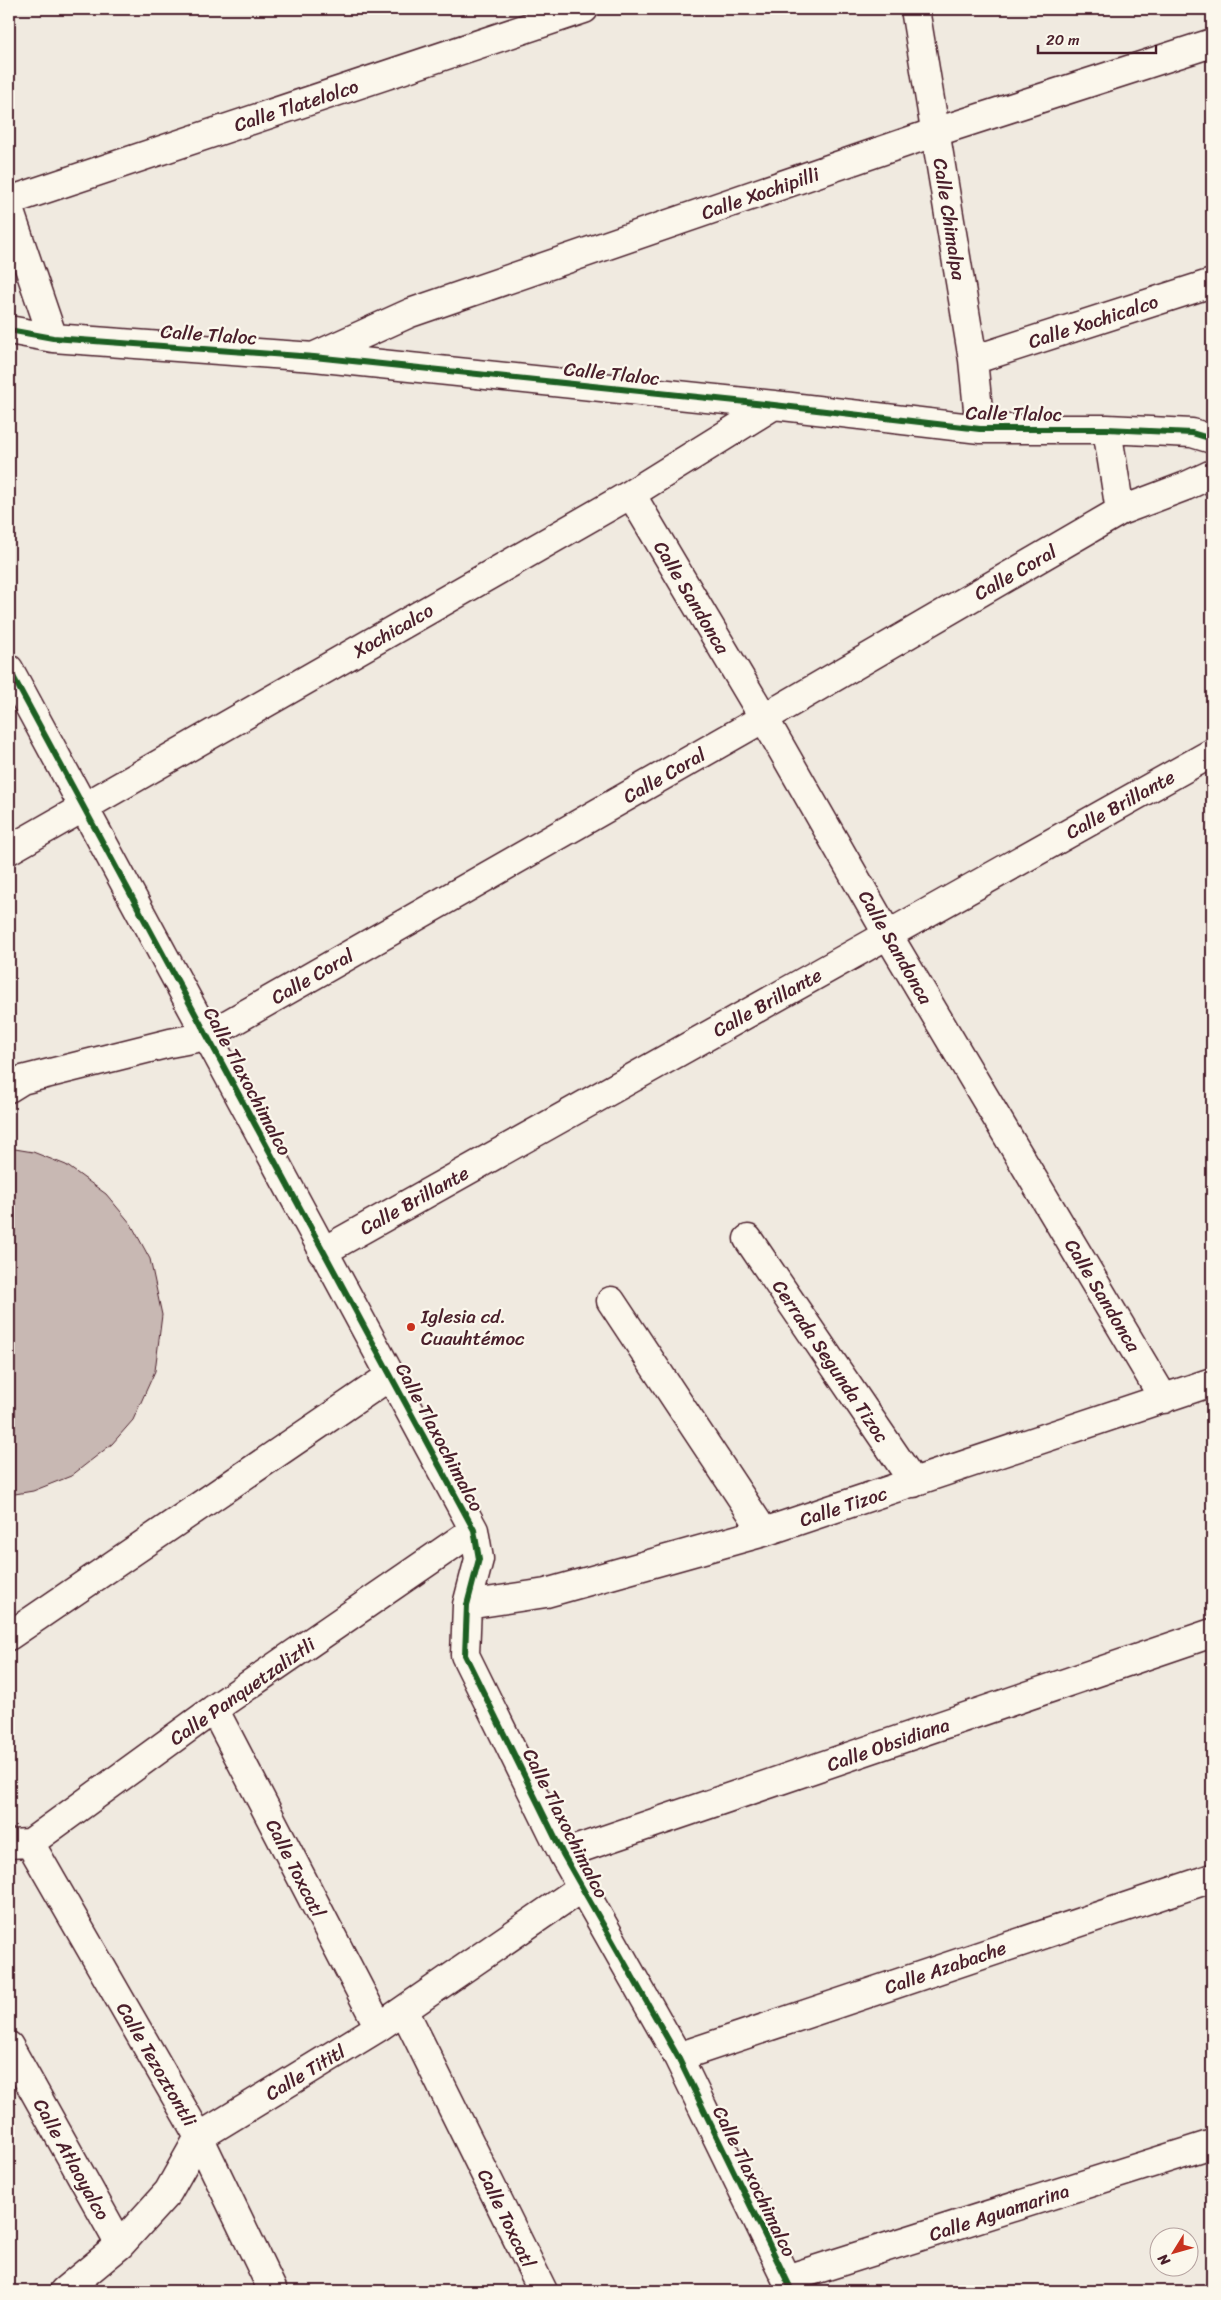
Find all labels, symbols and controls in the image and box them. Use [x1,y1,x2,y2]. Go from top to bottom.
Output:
scale bar [1038,22,1156,54]
text: 20 m [1046,27,1080,53]
street label: Calle Tlatelolco [230,70,363,141]
street label: Calle Chimalpa [924,156,976,283]
street label: Calle Xochipilli [697,158,824,229]
street label: Calle Xochicalco [1024,285,1162,358]
street label: Calle Tlaloc [160,315,258,354]
street label: Calle Tlaloc [562,352,662,395]
street label: Calle Tlaloc [965,396,1063,431]
street label: Calle Sandonca [645,534,739,661]
street label: Calle Coral [968,535,1063,609]
street label: Xochicalco [346,594,440,667]
street label: Calle Coral [617,738,712,812]
street label: Calle Brillante [1059,761,1181,848]
street label: Calle Sandonca [849,884,942,1011]
street label: Calle Coral [265,939,360,1013]
street label: Calle Brillante [706,959,828,1046]
street label: Calle Tlaxochimalco [194,1001,301,1162]
street label: Calle Brillante [353,1157,475,1244]
street label: Calle Sandonca [1056,1232,1150,1359]
street label: Cerrada Segunda Tizoc [763,1273,898,1450]
place label: Iglesia cd. Cuauhtémoc [420,1300,525,1355]
marker: Iglesia cd. Cuauhtémoc [405,1321,417,1333]
street label: Calle Tlaxochimalco [386,1357,493,1518]
street label: Calle Tizoc [795,1477,892,1536]
street label: Calle Panquetzaliztli [162,1628,323,1754]
street label: Calle Obsidiana [822,1708,954,1781]
street label: Calle Tlaxochimalco [513,1742,618,1904]
street label: Calle Toxcatl [257,1813,335,1924]
street label: Calle Azabache [880,1931,1011,2004]
street label: Calle Tezoztontli [107,1996,206,2134]
street label: Calle Tititl [259,2035,352,2109]
street label: Calle Atlaoyalco [24,2092,119,2226]
street label: Calle Tlaxochimalco [704,2100,806,2263]
street label: Calle Toxcatl [468,2163,545,2274]
street label: Calle Aguamarina [925,2174,1074,2251]
north arrow [1148,2228,1198,2278]
text: N [1151,2248,1178,2272]

